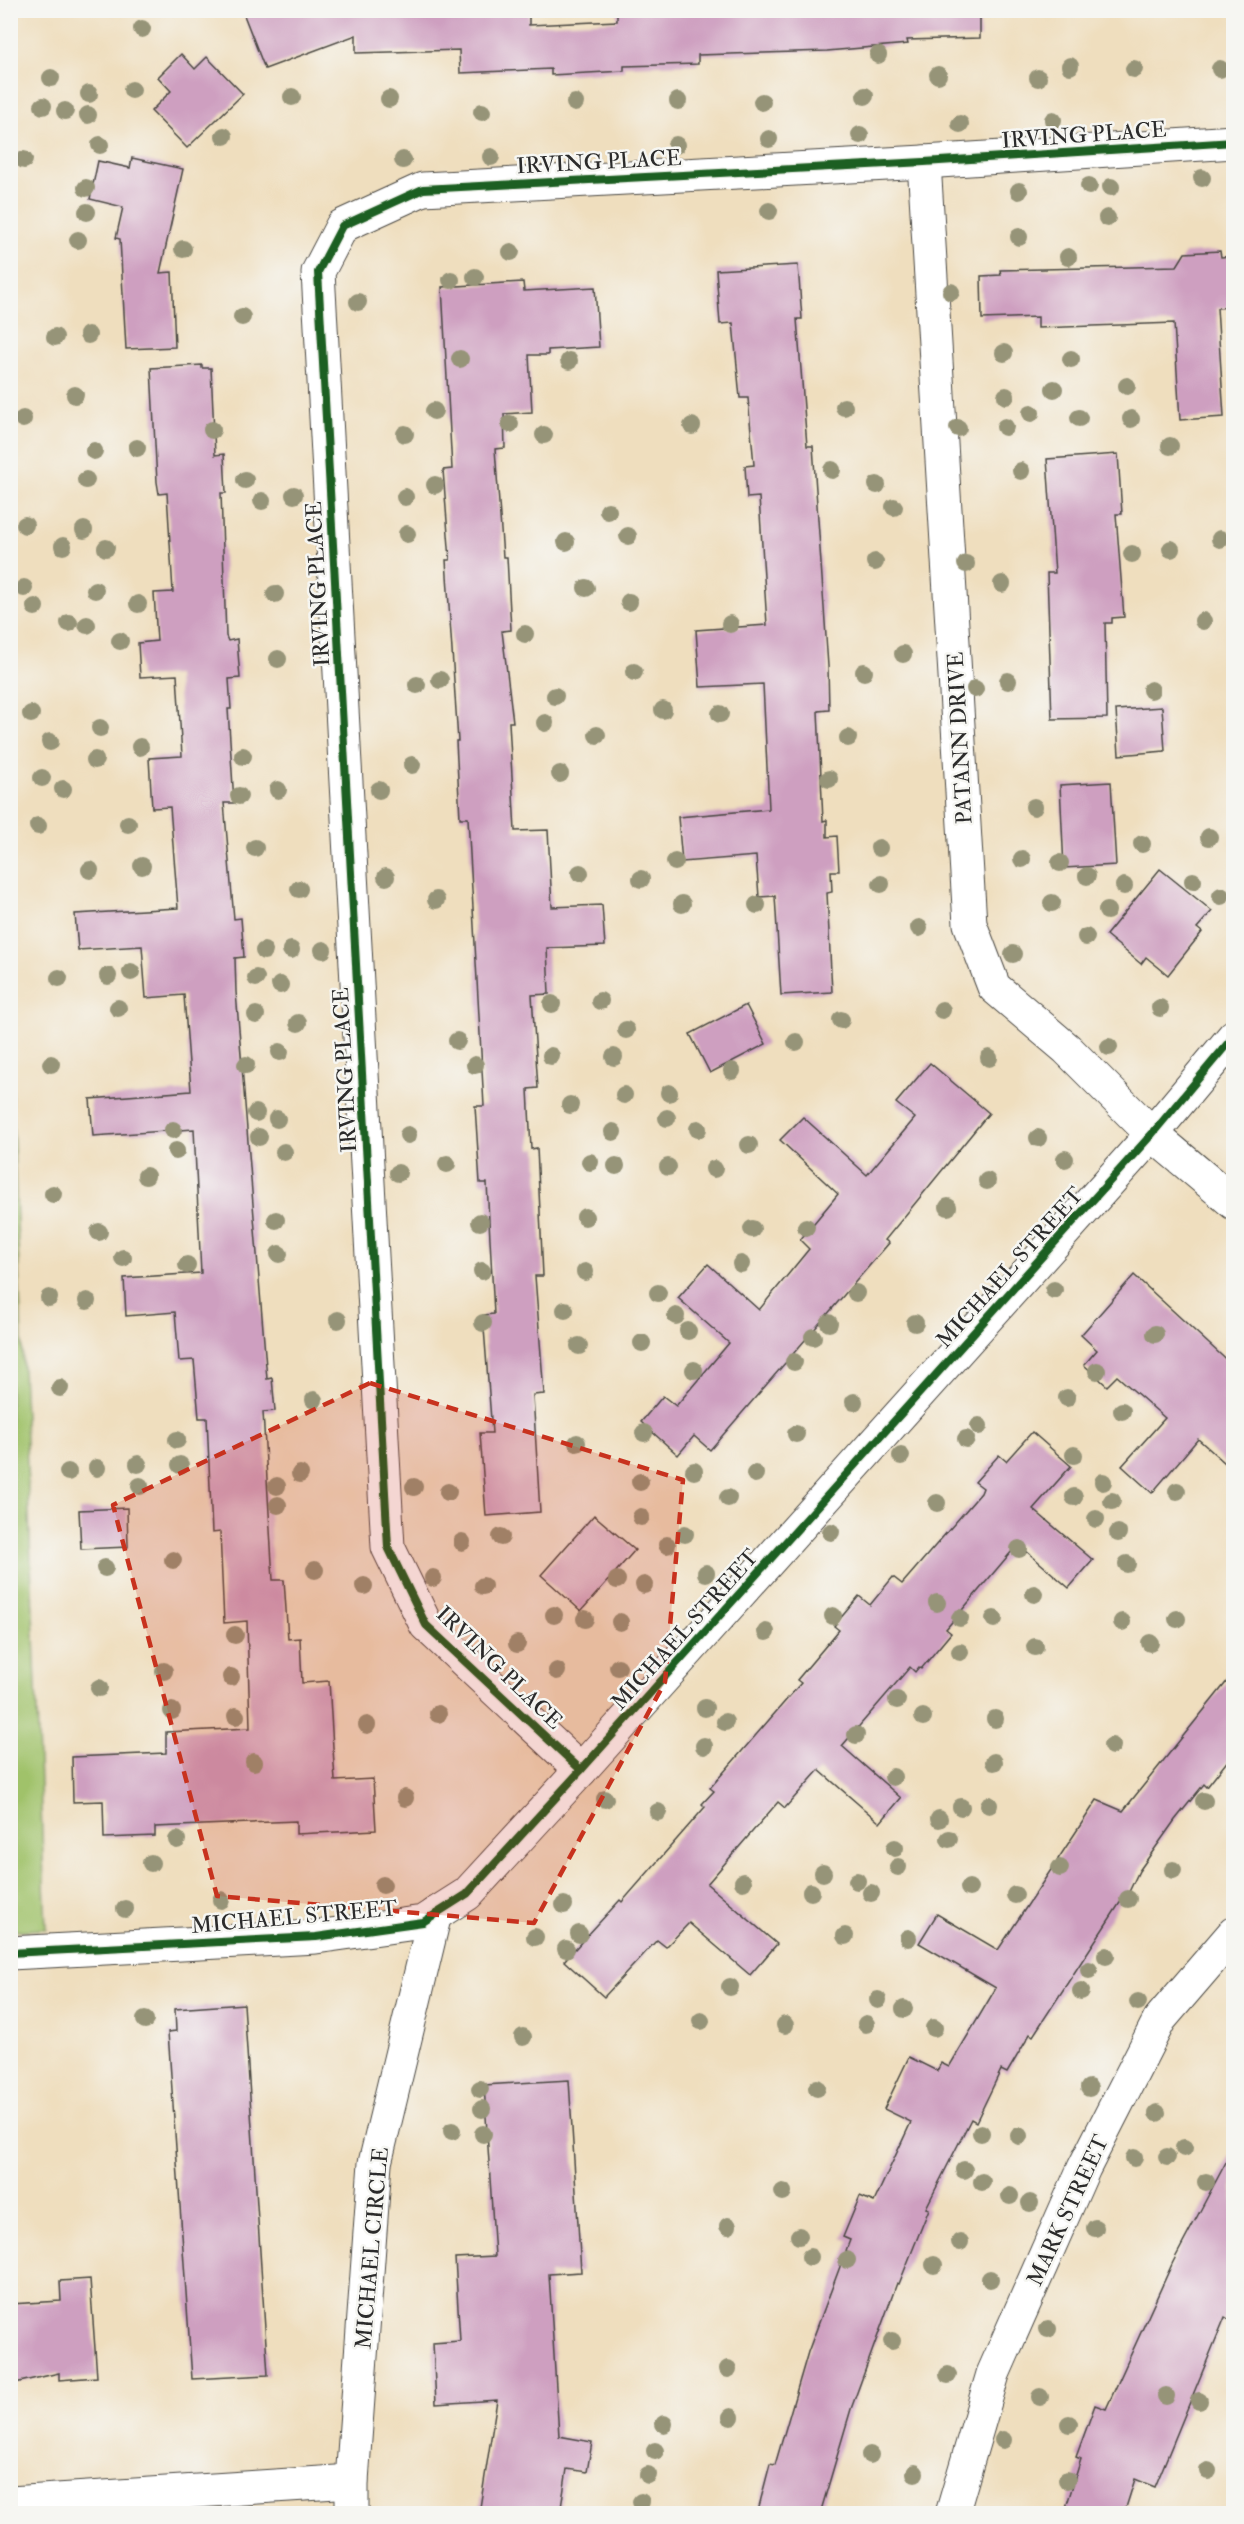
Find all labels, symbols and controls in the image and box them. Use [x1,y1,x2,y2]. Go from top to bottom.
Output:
street label: IRVING PLACE [1001,115,1168,155]
street label: IRVING PLACE [516,144,682,180]
street label: IRVING PLACE [300,501,336,667]
street label: PATANN DRIVE [941,651,979,825]
street label: IRVING PLACE [327,987,363,1153]
street label: MICHAEL STREET [930,1181,1090,1354]
street label: MICHAEL STREET [605,1543,765,1716]
street label: IRVING PLACE [430,1600,569,1735]
street label: MICHAEL STREET [190,1894,399,1940]
street label: MARK STREET [1021,2130,1115,2290]
street label: MICHAEL CIRCLE [349,2146,395,2350]

